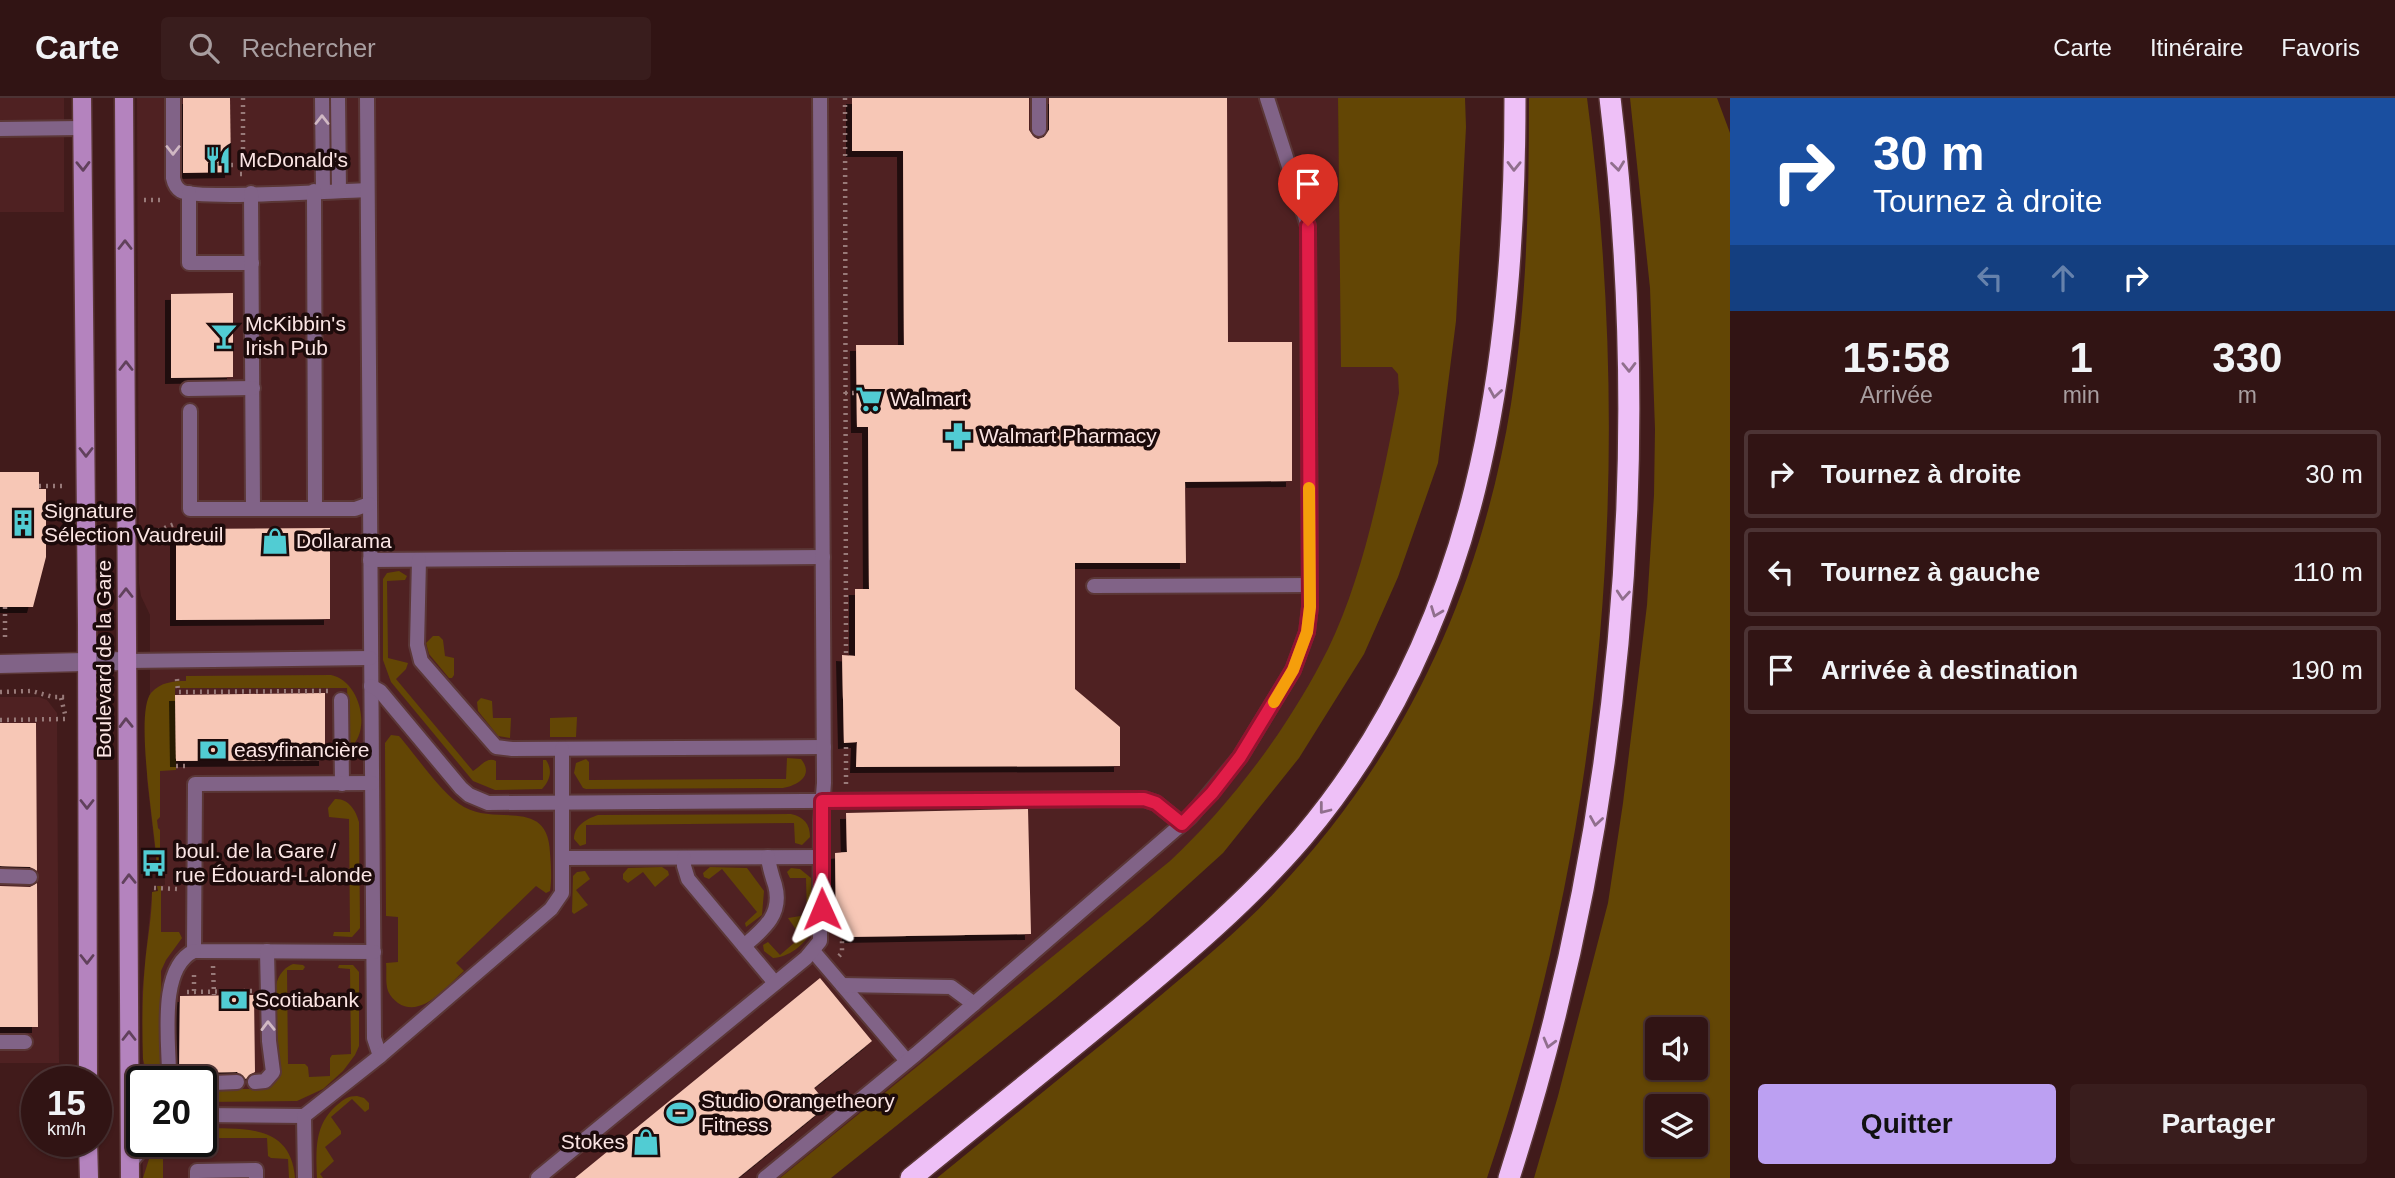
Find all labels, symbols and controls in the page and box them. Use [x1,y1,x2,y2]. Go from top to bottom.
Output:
search box [161,17,651,80]
text: Carte [35,29,119,66]
icon: search [185,29,223,67]
text: Rechercher [241,33,376,63]
text: Carte [2053,34,2112,61]
text: Itinéraire [2150,34,2243,61]
text: Favoris [2281,34,2360,61]
one-way arrow [314,114,330,125]
icon: right [1758,126,1849,217]
text: 30 m [1873,126,1985,180]
one-way arrow [165,145,181,156]
restaurant icon: McDonald's [203,145,233,175]
place label: McDonald's [239,148,348,171]
pin [1278,154,1338,226]
one-way arrow [1610,160,1625,172]
one-way arrow [75,161,90,172]
one-way arrow [1507,161,1522,172]
icon: arrive [1289,165,1327,203]
text: Tournez à droite [1873,183,2102,219]
one-way arrow [117,239,133,249]
icon: left [1971,259,2009,297]
icon: ahead [2044,259,2082,297]
icon: right [2117,259,2155,297]
place label: McKibbin's Irish Pub [245,312,346,359]
bar icon: McKibbin's Irish Pub [209,321,239,351]
text: 15:58 [1843,334,1950,381]
text: 1 [2069,334,2093,381]
text: 330 [2212,334,2282,381]
one-way arrow [118,360,134,370]
one-way arrow [1621,363,1637,373]
text: Arrivée [1860,382,1933,408]
text: min [2063,382,2100,408]
text: m [2238,382,2257,408]
supermarket icon: Walmart [854,384,884,414]
place label: Walmart [890,387,968,410]
one-way arrow [1488,387,1503,399]
pharmacy icon: Walmart Pharmacy [943,421,973,451]
place label: Walmart Pharmacy [979,424,1157,447]
one-way arrow [78,448,94,458]
icon: right [1762,455,1800,493]
text: Tournez à droite [1821,459,2021,489]
text: 30 m [2305,459,2363,489]
place label: Signature Sélection Vaudreuil [44,499,223,546]
building icon: Signature Sélection Vaudreuil [8,508,38,538]
shop icon: Dollarama [260,526,290,556]
place label: Dollarama [296,529,392,552]
icon: left [1762,553,1800,591]
text: Tournez à gauche [1821,557,2040,587]
text: 110 m [2293,557,2363,587]
street label: Boulevard de la Gare [92,560,115,758]
one-way arrow [118,587,134,598]
one-way arrow [1616,590,1631,601]
one-way arrow [1431,605,1445,617]
icon: arrive [1762,651,1800,689]
text: Arrivée à destination [1821,655,2078,685]
text: 190 m [2291,655,2363,685]
one-way arrow [119,717,134,728]
bank icon: easyfinancière [198,735,228,765]
place label: easyfinancière [234,738,369,761]
one-way arrow [79,799,95,810]
one-way arrow [1320,801,1333,814]
one-way arrow [1589,815,1604,827]
place label: boul. de la Gare / rue Édouard-Lalonde [175,839,372,886]
bus stop icon: boul. de la Gare / rue Édouard-Lalonde [139,848,169,878]
position arrow [785,872,859,946]
one-way arrow [121,873,137,883]
one-way arrow [79,955,95,965]
bank icon: Scotiabank [219,985,249,1015]
place label: Scotiabank [255,988,359,1011]
map controls [1645,1017,1708,1157]
button: sound [1645,1017,1708,1080]
one-way arrow [261,1020,276,1031]
one-way arrow [122,1031,137,1042]
one-way arrow [1543,1037,1557,1049]
speed limit sign: 20 [126,1066,217,1157]
text: 15 [47,1083,86,1122]
button: Quitter [1758,1084,2056,1164]
button: Partager [2070,1084,2367,1164]
place label: Studio Orangetheory Fitness [701,1089,895,1136]
button: layers [1645,1094,1708,1157]
sports icon: Studio Orangetheory Fitness [665,1098,695,1128]
text: km/h [47,1119,86,1139]
shop icon: Stokes [631,1127,661,1157]
place label: Stokes [561,1130,625,1153]

